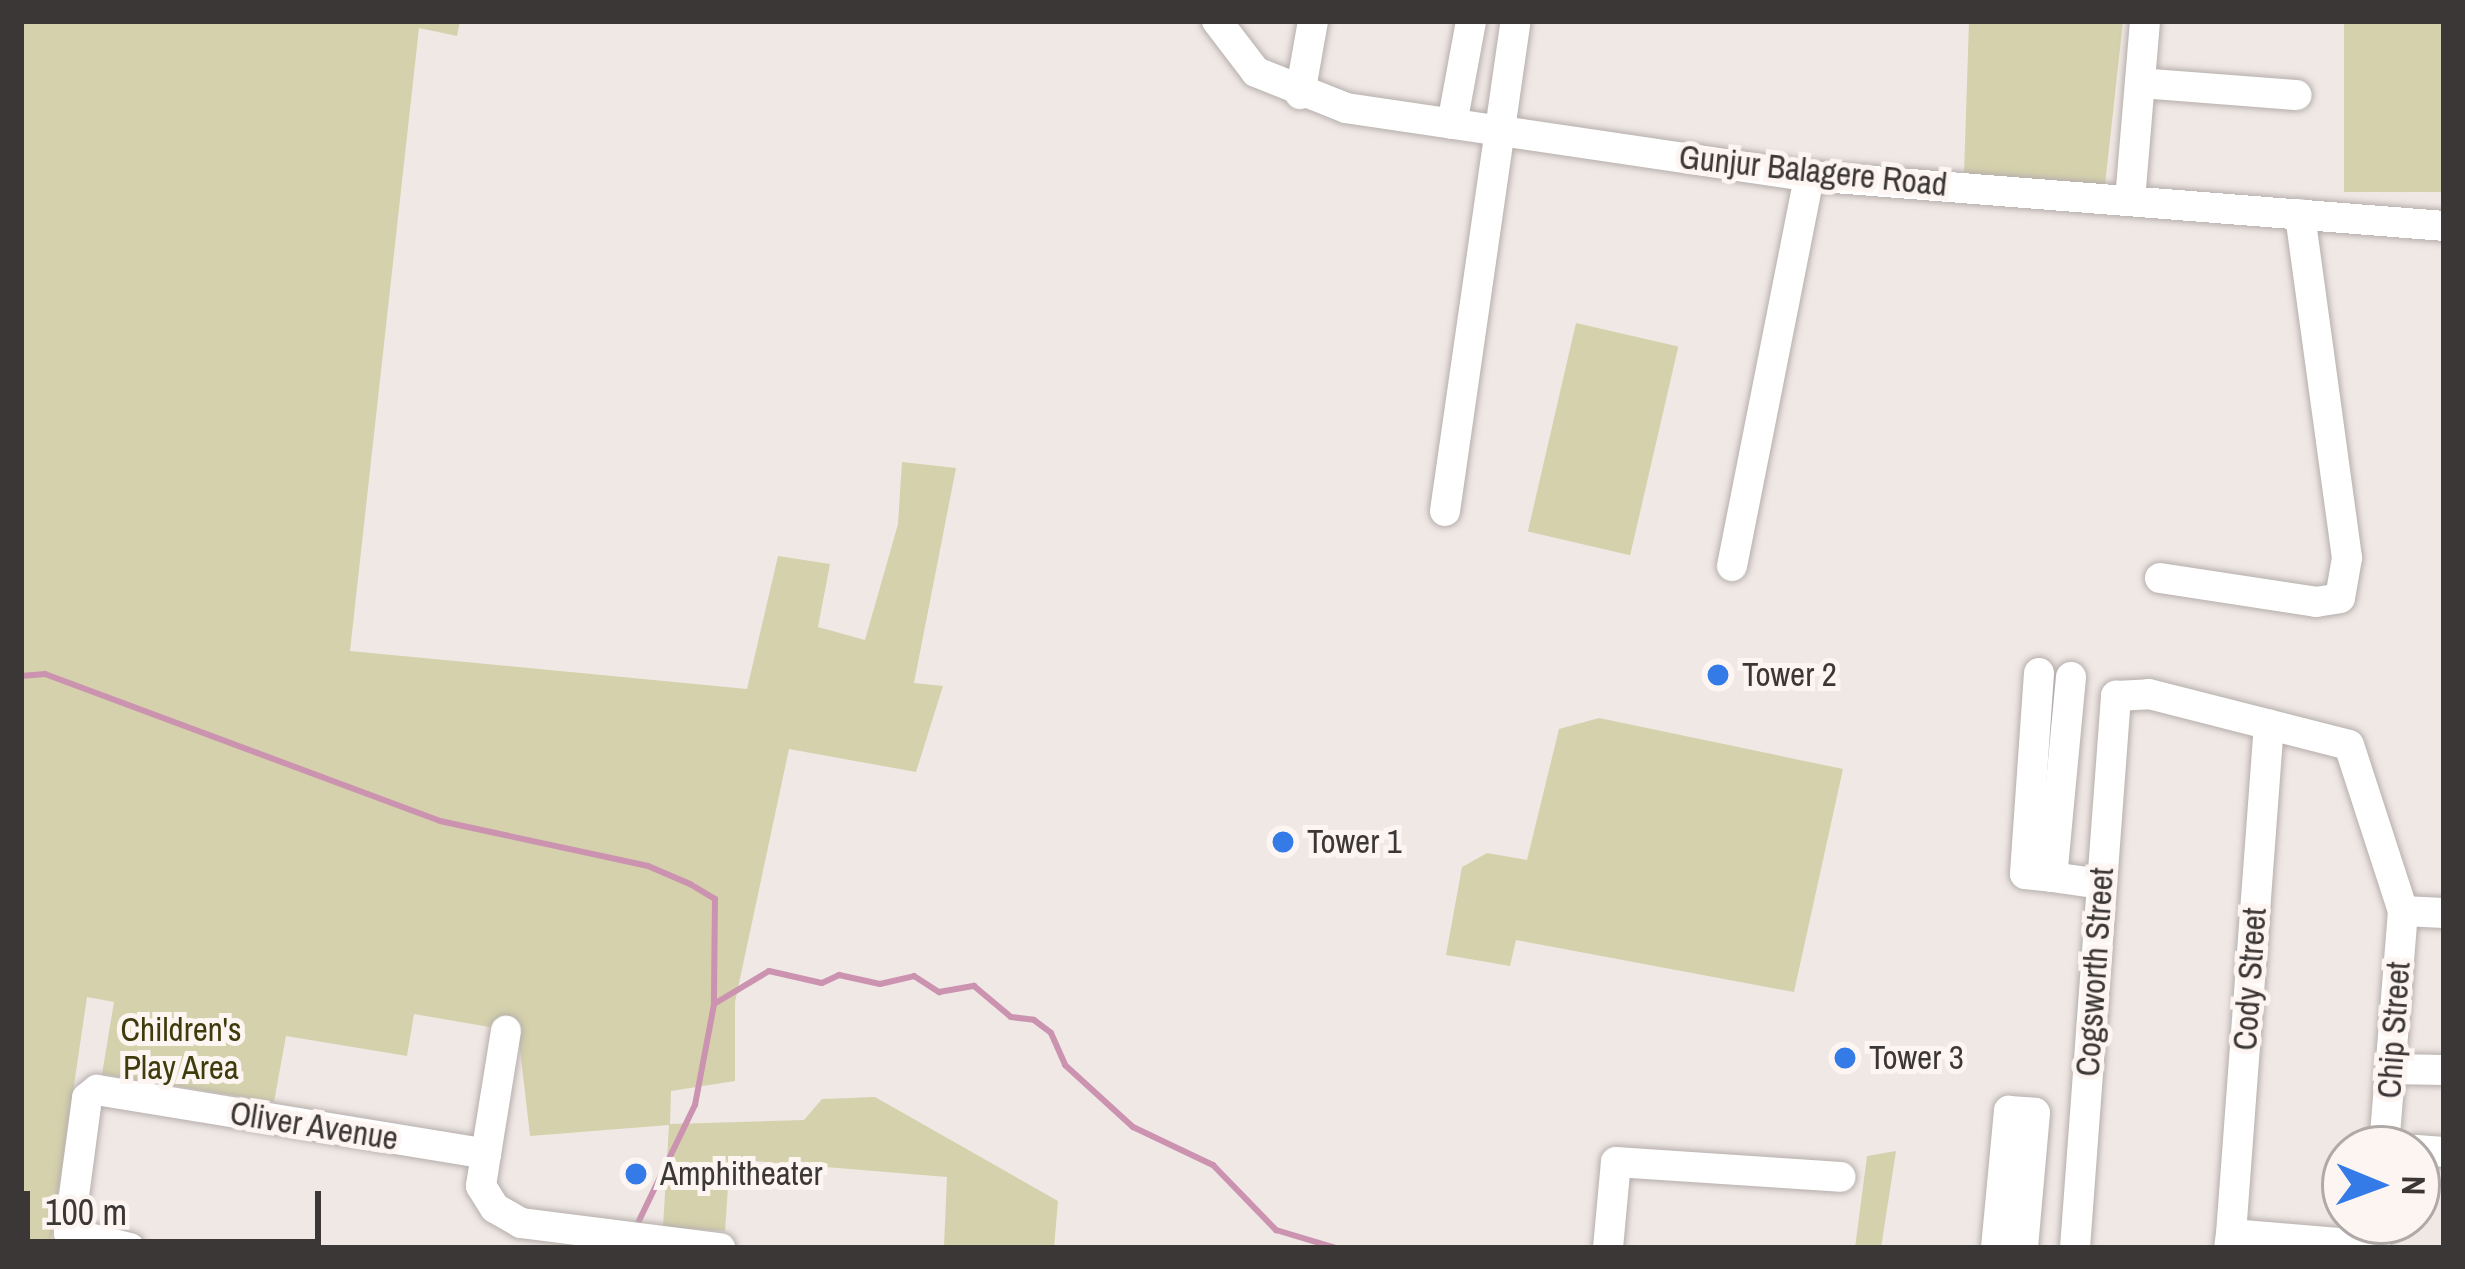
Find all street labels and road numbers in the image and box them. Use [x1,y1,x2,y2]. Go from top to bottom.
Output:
street label: Gunjur Balagere Road [1677,137,1949,205]
street label: Cogsworth Street [2068,866,2122,1078]
street label: Cody Street [2225,906,2275,1052]
street label: Chip Street [2369,960,2419,1100]
street label: Oliver Avenue [226,1093,402,1159]

